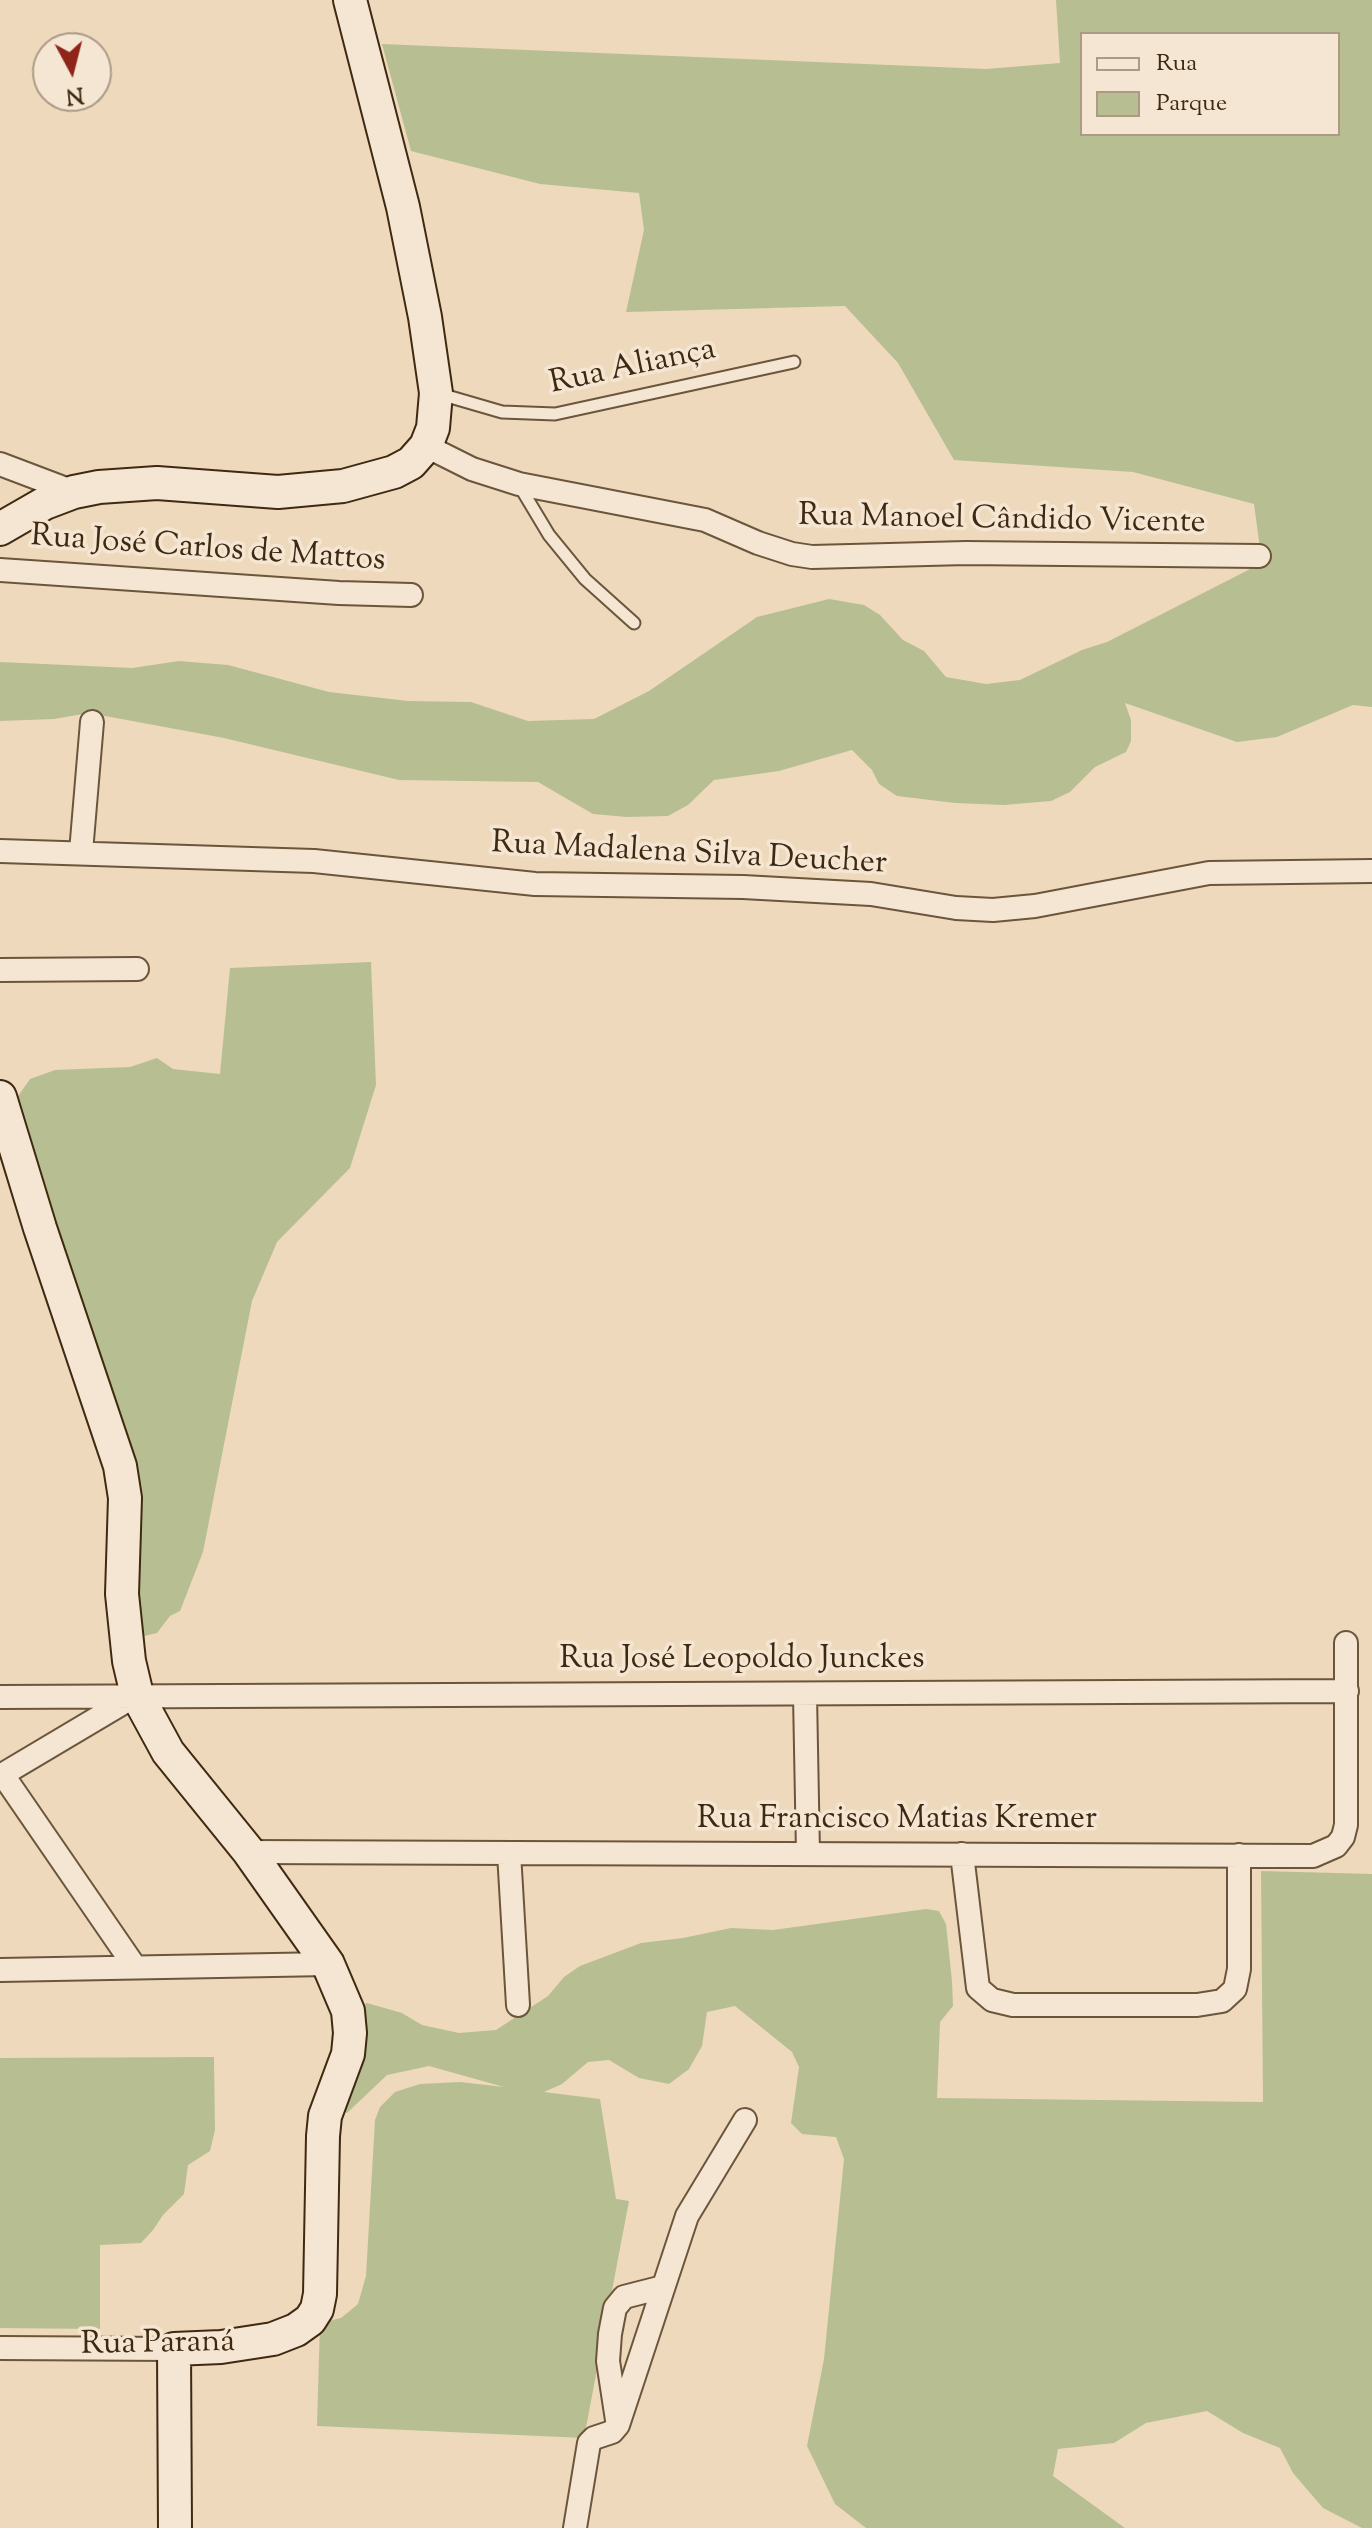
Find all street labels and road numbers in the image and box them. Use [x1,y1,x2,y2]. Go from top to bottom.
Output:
street label: Rua Aliança [547,333,719,405]
street label: Rua Manoel Cândido Vicente [798,499,1206,545]
street label: Rua José Carlos de Mattos [29,519,387,583]
street label: Rua Madalena Silva Deucher [490,826,888,886]
street label: Rua José Leopoldo Junckes [559,1643,925,1681]
street label: Rua Francisco Matias Kremer [697,1803,1097,1841]
street label: Rua Paraná [80,2325,236,2367]

